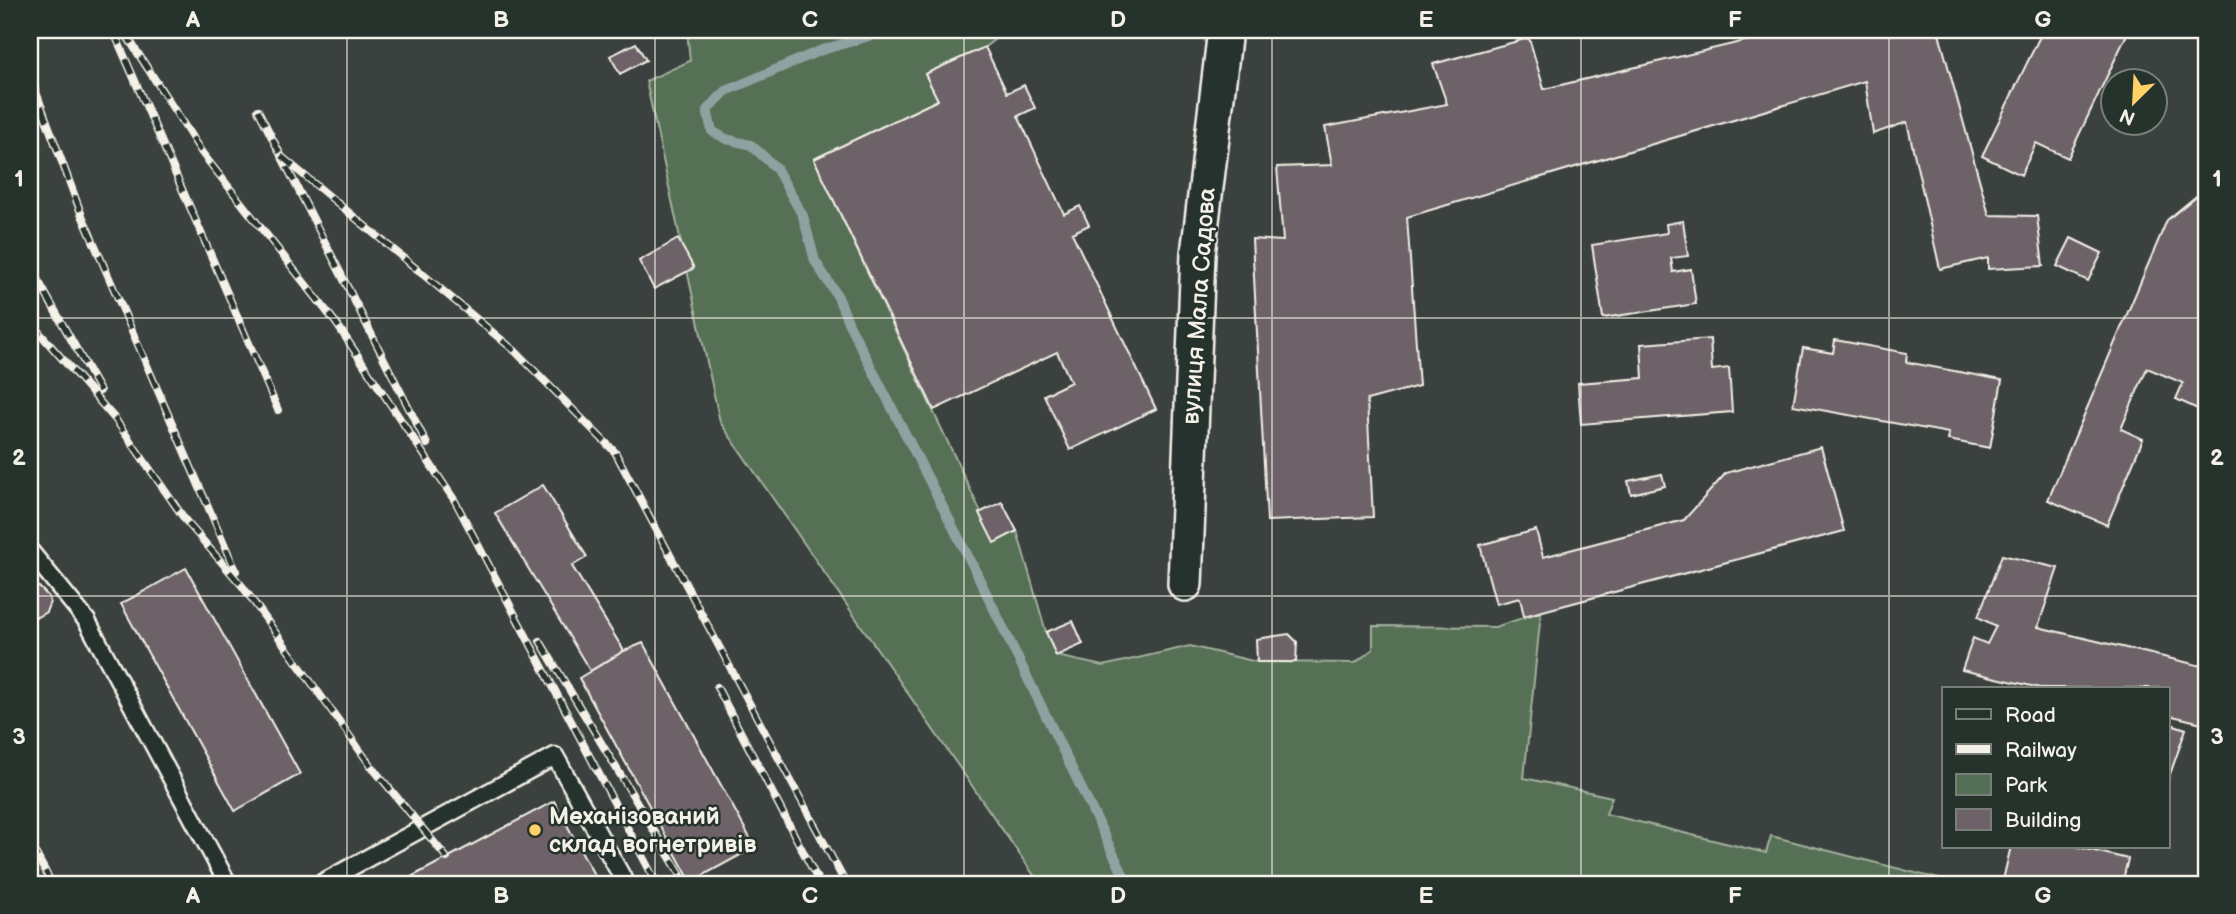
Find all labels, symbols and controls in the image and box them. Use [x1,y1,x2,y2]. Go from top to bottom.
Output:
text: A [185,6,201,34]
text: B [493,6,509,34]
text: C [802,6,818,34]
text: D [1110,6,1126,34]
text: E [1419,6,1434,34]
text: F [1728,6,1742,34]
text: G [2035,6,2052,34]
north arrow [2100,66,2170,136]
text: N [2116,103,2139,130]
text: 1 [14,165,24,193]
text: 1 [2212,165,2222,193]
street label: вулиця Мала Садова [1176,187,1222,425]
text: 2 [12,444,26,472]
text: 2 [2210,444,2224,472]
legend [1942,687,2170,848]
text: Road [2005,703,2056,728]
text: 3 [12,723,26,751]
text: 3 [2210,723,2224,751]
text: Railway [2005,738,2077,763]
text: Park [2005,773,2048,798]
place label: Механізований склад вогнетривів [549,802,757,859]
text: Building [2005,808,2081,833]
marker: Механізований склад вогнетривів [527,822,543,838]
text: A [185,882,201,910]
text: B [493,882,509,910]
text: C [802,882,818,910]
text: D [1110,882,1126,910]
text: E [1419,882,1434,910]
text: F [1728,882,1742,910]
text: G [2035,882,2052,910]

